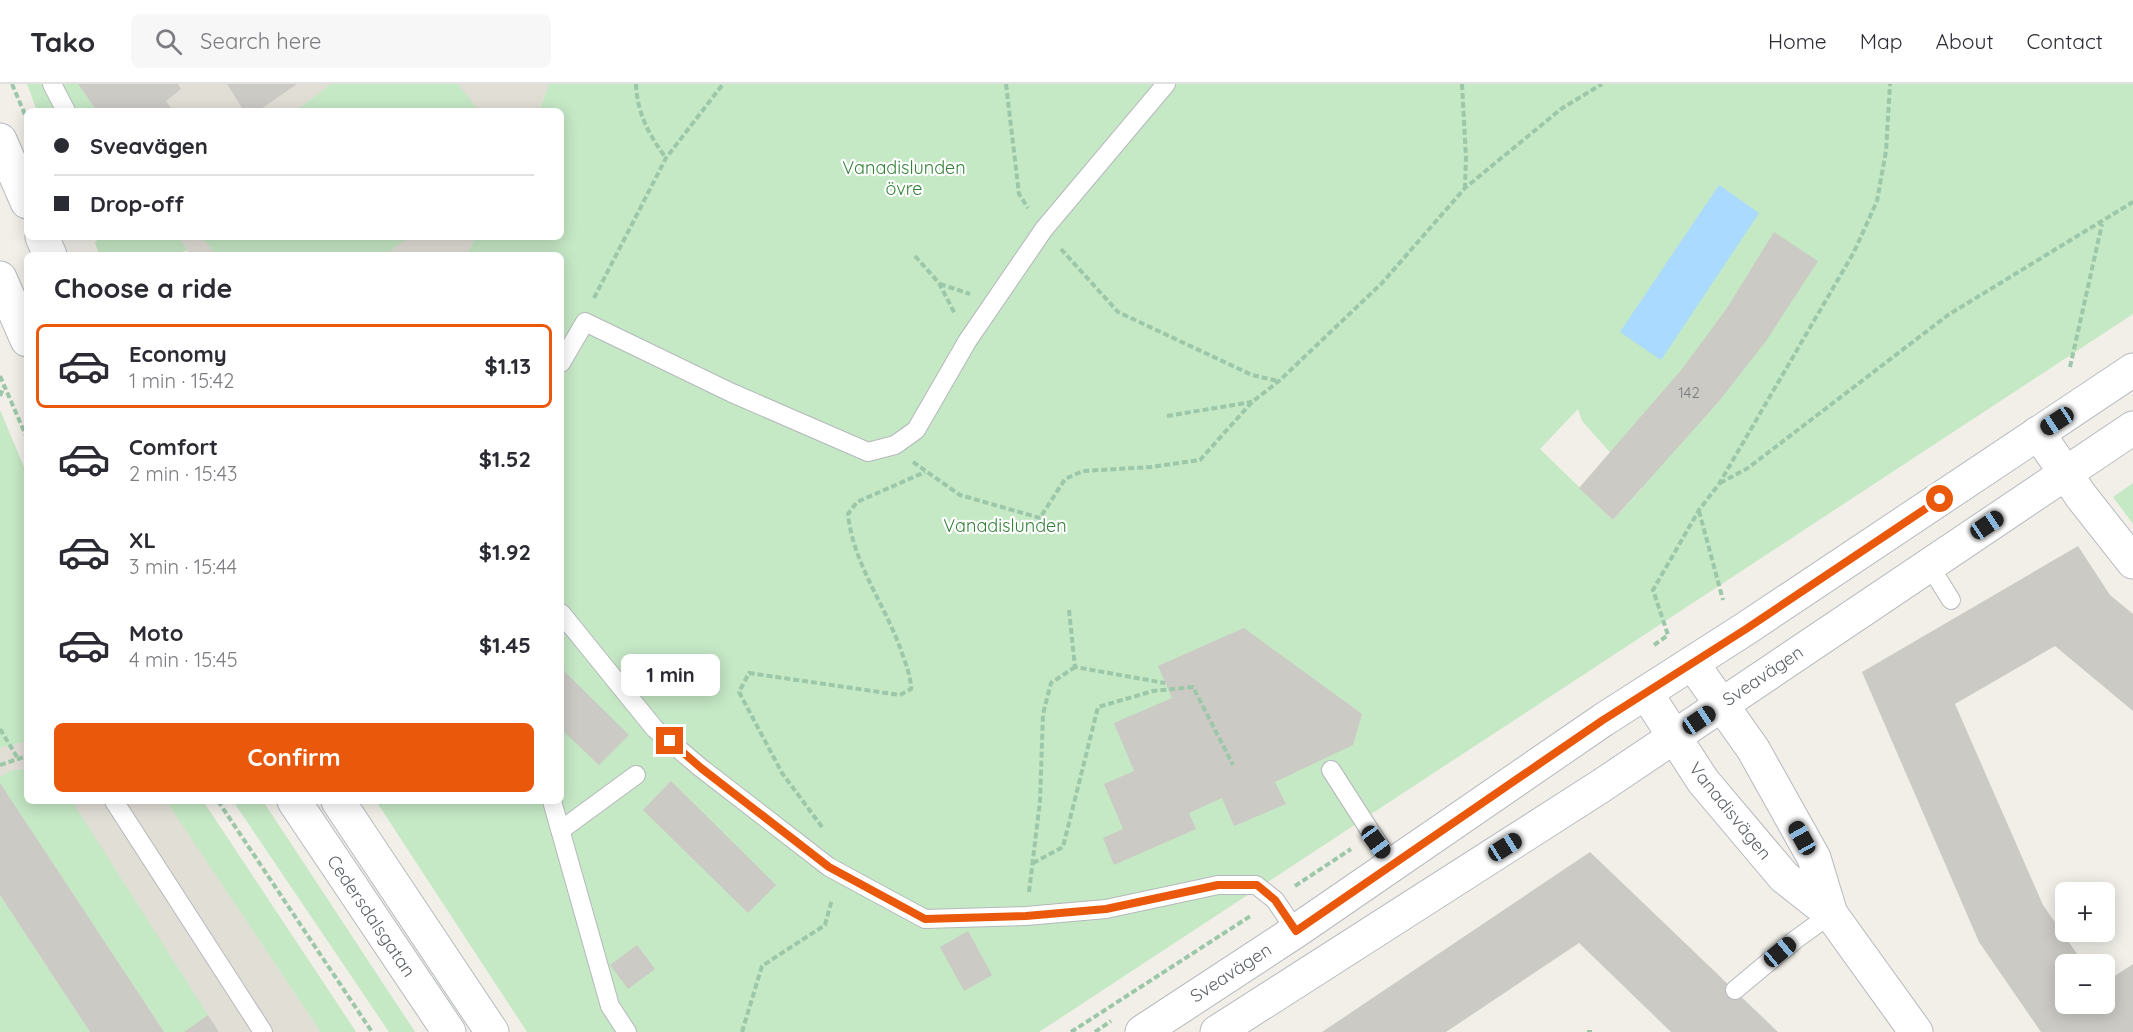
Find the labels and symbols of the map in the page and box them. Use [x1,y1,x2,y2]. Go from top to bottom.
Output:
park label: Vanadislunden övre [842,156,966,200]
house number: 142 [1678,383,1700,402]
car [2037,404,2077,438]
route start [1926,485,1953,512]
car [1967,507,2007,543]
park label: Vanadislunden [943,514,1067,537]
street label: Sveavägen [1718,640,1807,711]
callout: 1 min [620,654,720,696]
car [1679,702,1719,738]
route end [656,727,683,754]
street label: Vanadisvägen [1684,757,1777,864]
car [1785,818,1819,858]
car [1358,822,1394,862]
car [1485,830,1525,864]
street label: Cedersdalsgatan [322,850,421,981]
car [1760,934,1800,970]
street label: Sveavägen [1186,938,1276,1007]

